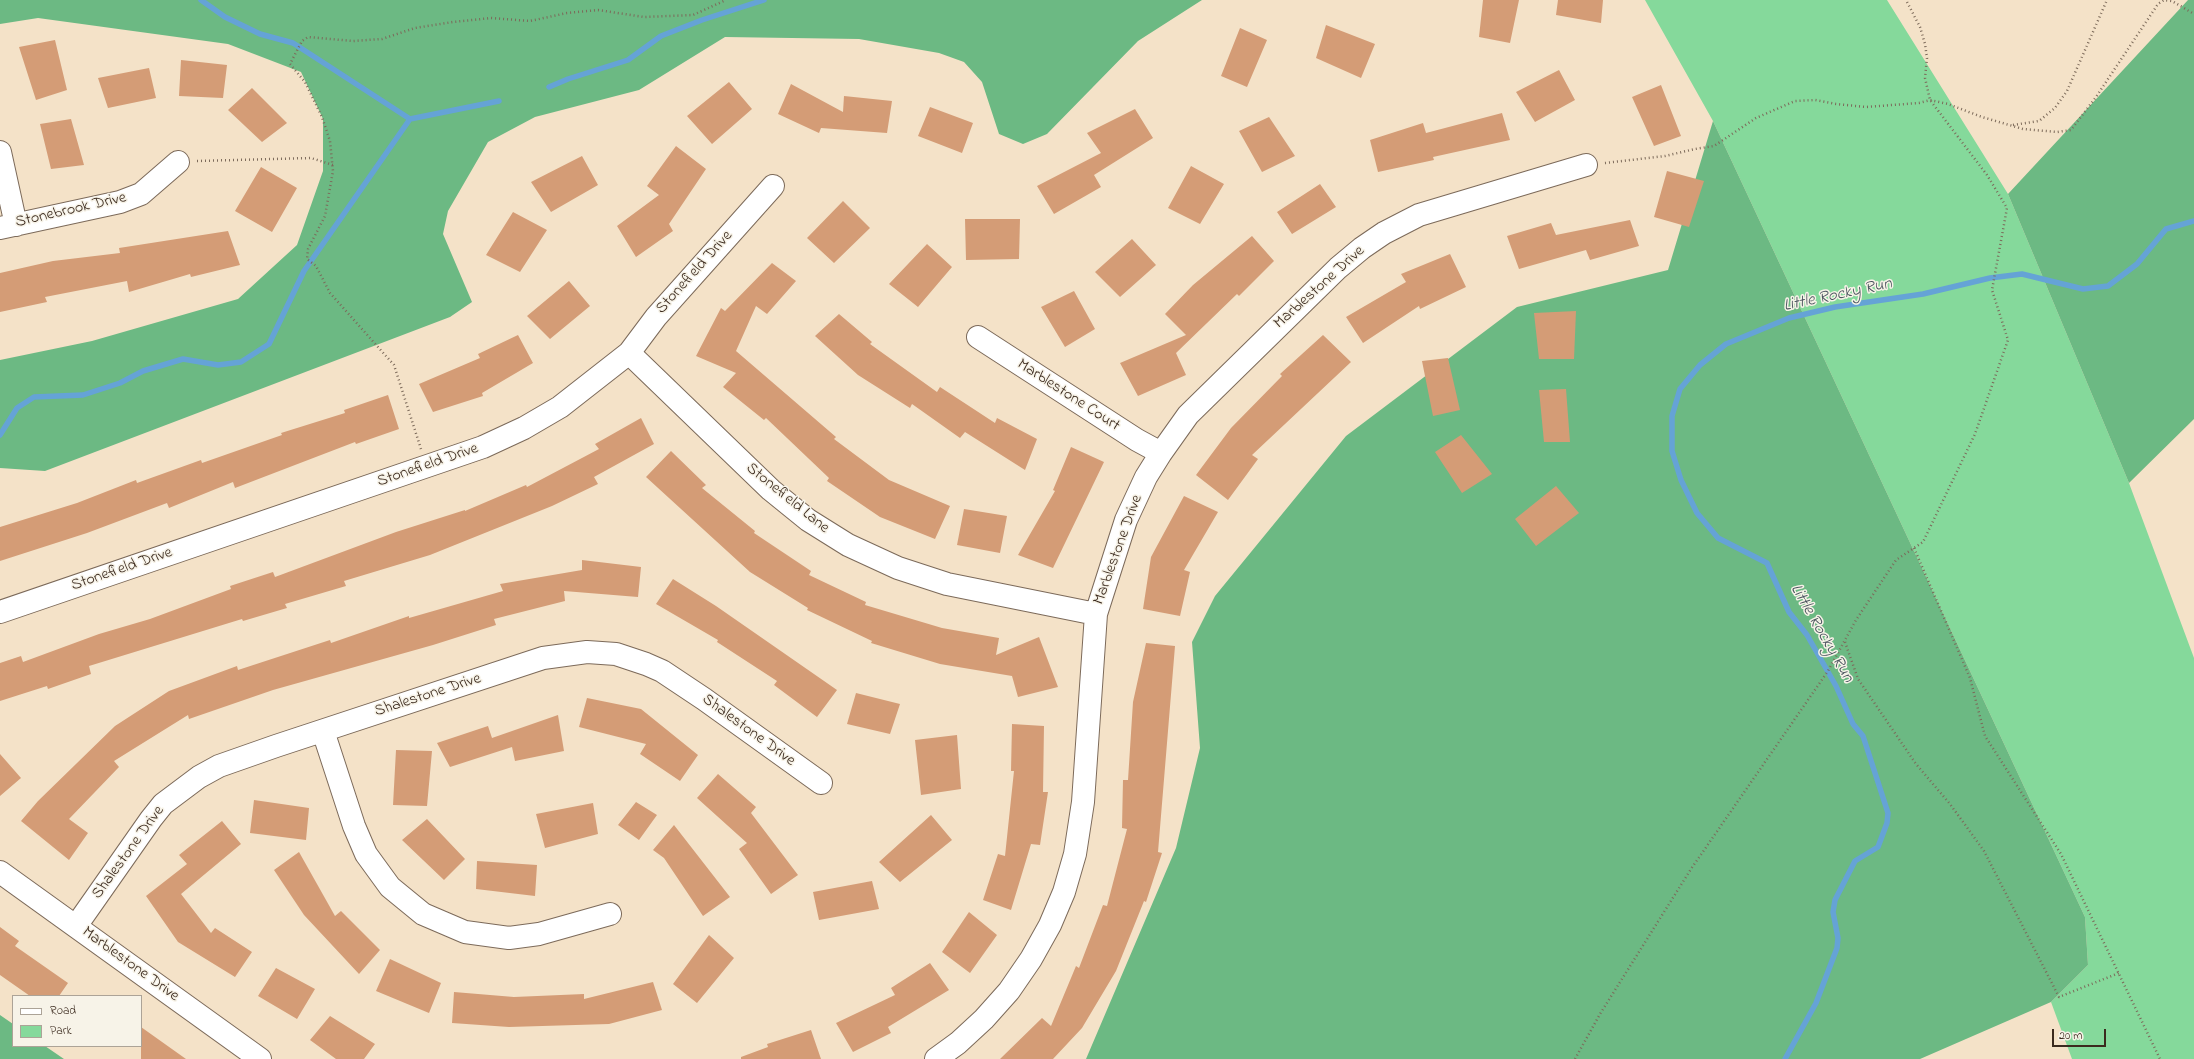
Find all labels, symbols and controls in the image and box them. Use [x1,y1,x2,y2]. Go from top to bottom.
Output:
street label: Stonebrook Drive [14,189,128,233]
street label: Stonefield Drive [653,227,737,319]
street label: Marblestone Drive [1271,242,1369,334]
water label: Little Rocky Run [1782,275,1894,317]
street label: Marblestone Court [1013,356,1123,436]
street label: Stonefield Drive [375,440,481,492]
street label: Stonefield Lane [741,460,833,538]
street label: Marblestone Drive [1090,492,1148,608]
street label: Stonefield Drive [69,544,175,596]
water label: Little Rocky Run [1785,581,1857,687]
street label: Shalestone Drive [372,670,484,722]
street label: Shalestone Drive [698,691,798,771]
street label: Shalestone Drive [89,803,169,903]
street label: Marblestone Drive [78,923,182,1007]
legend [12,995,142,1047]
text: Road [50,1002,76,1020]
scale bar [2054,1021,2108,1047]
text: Park [50,1022,72,1040]
text: 20 m [2059,1027,2082,1045]

